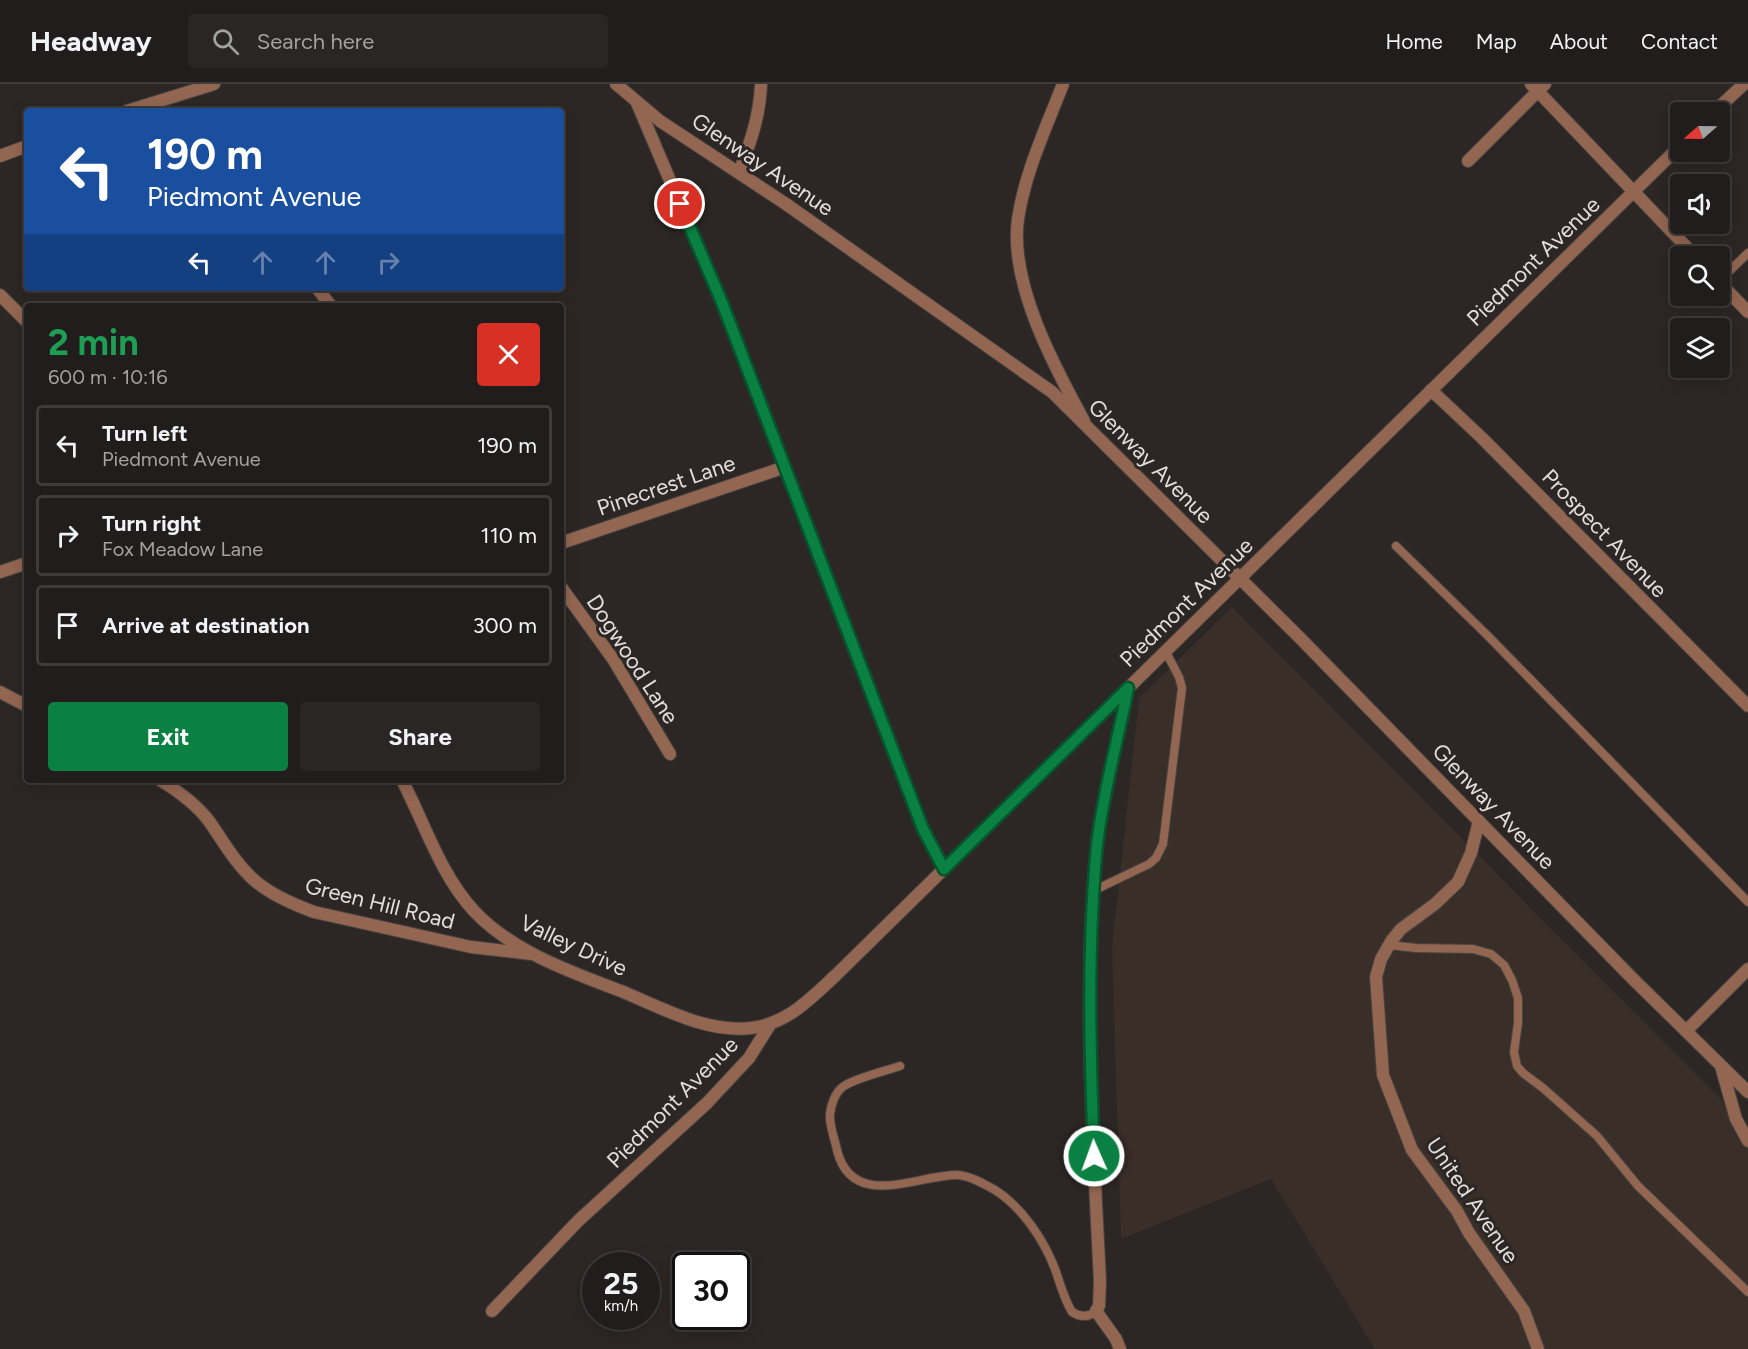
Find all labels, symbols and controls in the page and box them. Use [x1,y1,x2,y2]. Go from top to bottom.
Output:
search box [188,14,608,68]
text: Headway [30,24,152,58]
icon: search [209,25,242,58]
text: Search here [257,28,374,55]
text: Home [1386,29,1443,54]
text: Map [1476,29,1517,54]
text: About [1550,29,1608,54]
text: Contact [1641,29,1718,54]
north arrow [1670,102,1730,162]
map controls [1670,102,1730,378]
street label: Glenway Avenue [687,107,839,222]
text: 190 m [147,129,263,180]
icon: left [48,132,126,210]
button: sound [1670,174,1730,234]
pin [654,178,705,229]
text: Piedmont Avenue [147,180,361,213]
icon: arrive [663,187,696,220]
street label: Piedmont Avenue [1461,191,1606,332]
icon: left [183,246,216,279]
icon: ahead [246,246,279,279]
icon: ahead [309,246,342,279]
icon: right [372,246,405,279]
button: search [1670,246,1730,306]
button: layers [1670,318,1730,378]
text: 2 min [48,321,139,364]
button: close [477,323,540,386]
text: 600 m · 10:16 [48,365,168,389]
street label: Glenway Avenue [1083,393,1219,529]
text: Turn left [102,420,188,447]
icon: left [51,429,84,462]
text: 190 m [477,432,537,459]
text: Piedmont Avenue [102,447,261,471]
street label: Pinecrest Lane [593,449,739,522]
street label: Prospect Avenue [1537,463,1673,603]
text: Turn right [102,510,201,537]
icon: right [51,519,84,552]
text: 110 m [481,522,537,549]
street label: Piedmont Avenue [1114,532,1259,673]
text: Fox Meadow Lane [102,537,263,561]
street label: Dogwood Lane [581,590,684,729]
icon: arrive [51,609,84,642]
text: Arrive at destination [102,612,310,639]
text: 300 m [473,612,537,639]
button: Exit [48,702,288,771]
button: Share [300,702,540,771]
street label: Glenway Avenue [1427,738,1561,875]
street label: Green Hill Road [302,872,458,935]
street label: Valley Drive [516,909,632,982]
street label: Piedmont Avenue [601,1031,744,1174]
position arrow [1062,1124,1126,1188]
street label: United Avenue [1421,1132,1525,1268]
speed limit sign: 30 [672,1252,750,1330]
text: 25 [604,1265,638,1302]
text: km/h [604,1297,638,1315]

